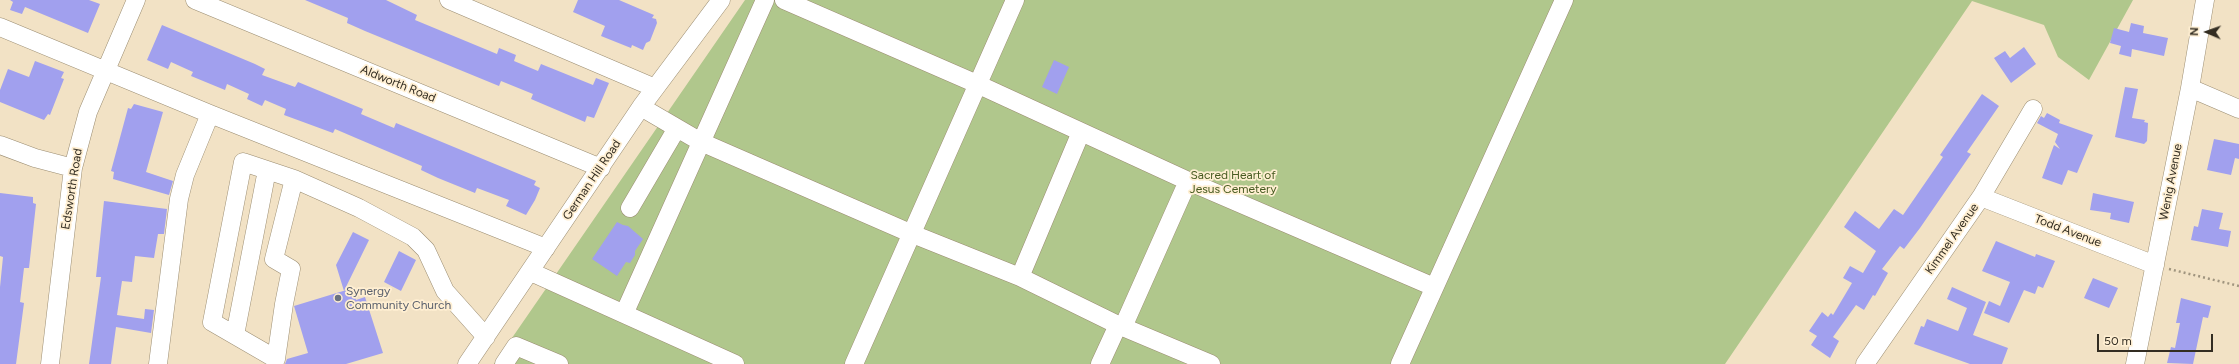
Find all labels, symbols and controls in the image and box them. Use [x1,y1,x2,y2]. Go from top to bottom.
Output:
north arrow [2187,12,2227,52]
text: N [2188,27,2201,36]
street label: Aldworth Road [358,62,438,106]
street label: German Hill Road [560,137,624,223]
street label: Wenig Avenue [2157,143,2185,221]
street label: Edsworth Road [58,147,86,231]
park label: Sacred Heart of Jesus Cemetery [1190,168,1276,196]
street label: Kimmel Avenue [1922,201,1982,277]
street label: Todd Avenue [2033,212,2103,250]
place label: Synergy Community Church [346,284,451,312]
marker: Synergy Community Church [333,293,343,303]
scale bar [2099,326,2215,352]
text: 50 m [2104,334,2132,348]

